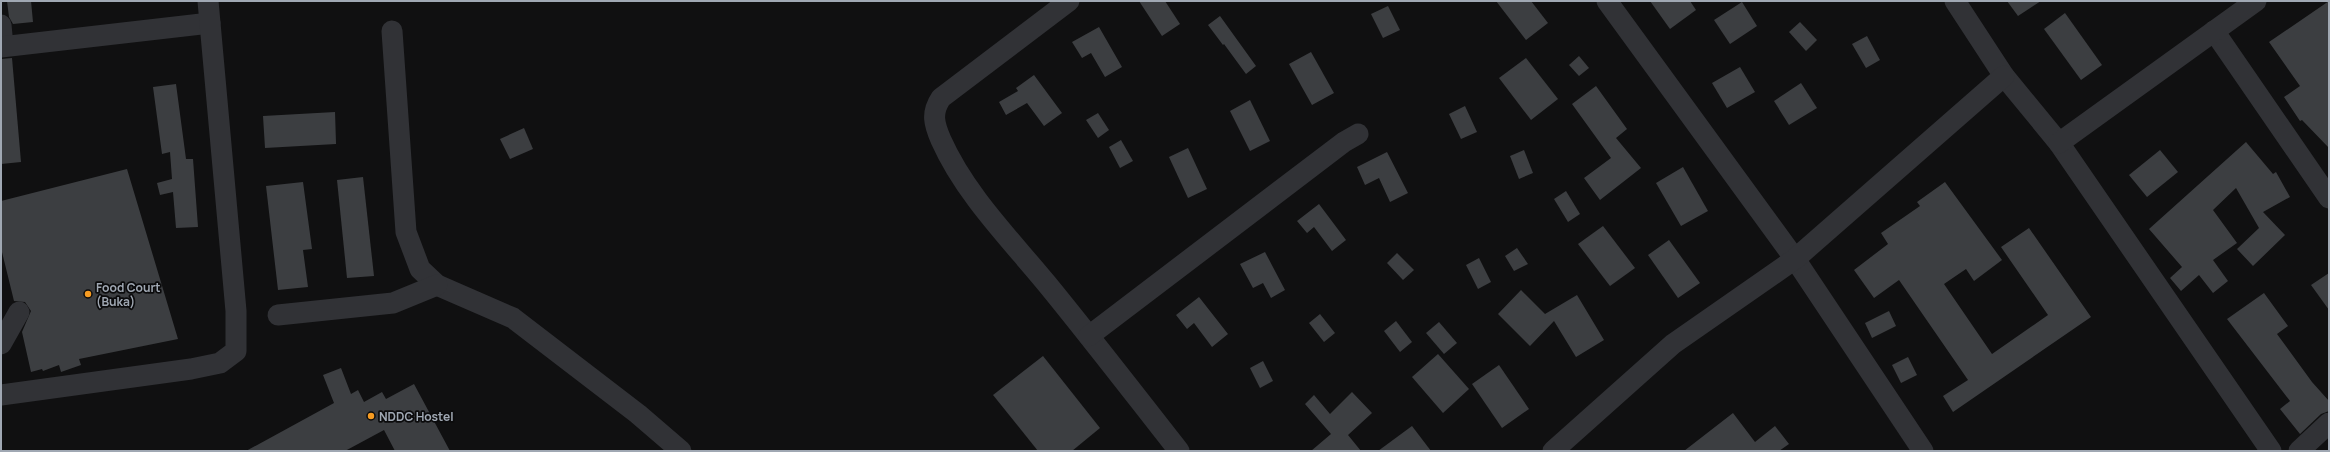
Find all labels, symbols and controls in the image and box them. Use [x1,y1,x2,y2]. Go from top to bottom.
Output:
place label: Food Court (Buka) [96,279,161,310]
marker: Food Court (Buka) [83,289,93,299]
place label: NDDC Hostel [379,408,454,425]
marker: NDDC Hostel [366,411,376,421]

